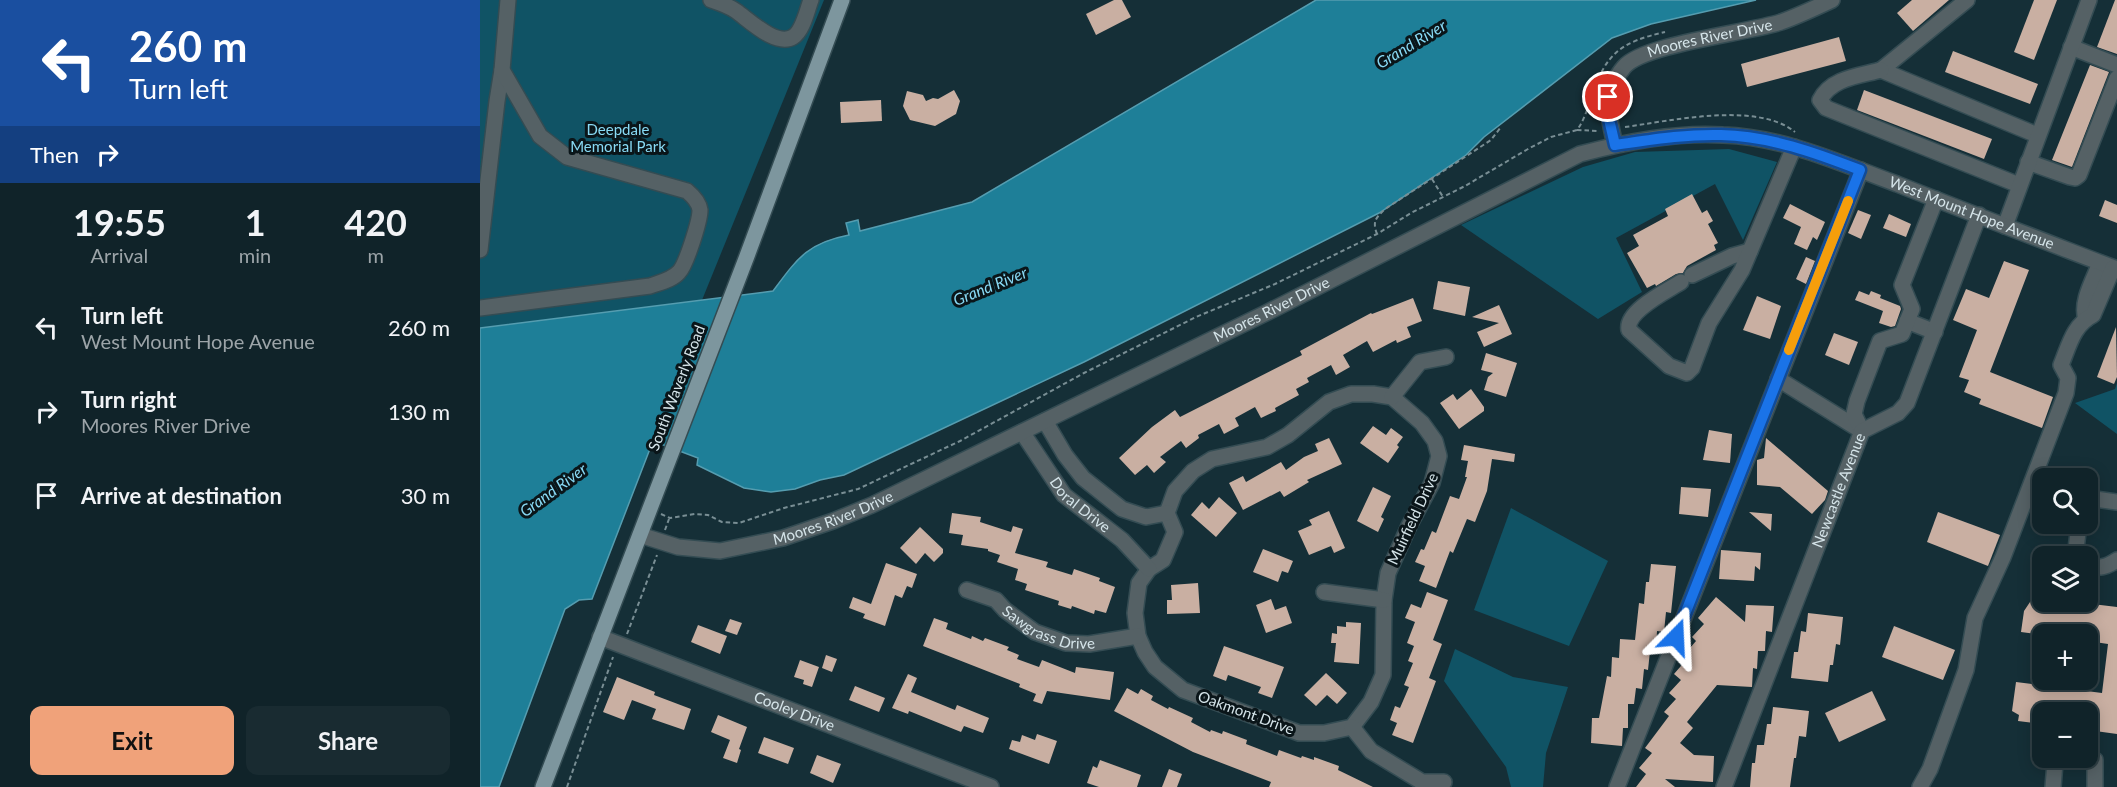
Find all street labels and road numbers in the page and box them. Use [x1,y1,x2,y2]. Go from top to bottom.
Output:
street label: Moores River Drive [1645,15,1774,61]
street label: West Mount Hope Avenue [1887,172,2057,252]
street label: Moores River Drive [1210,272,1332,345]
street label: South Waverly Road [644,322,708,453]
street label: Newcastle Avenue [1808,430,1868,550]
street label: Muirfield Drive [1383,470,1441,567]
street label: Doral Drive [1046,473,1115,536]
street label: Moores River Drive [771,486,896,548]
street label: Sawgrass Drive [999,601,1096,652]
street label: Oakmont Drive [1196,686,1297,738]
street label: Cooley Drive [752,687,838,734]

